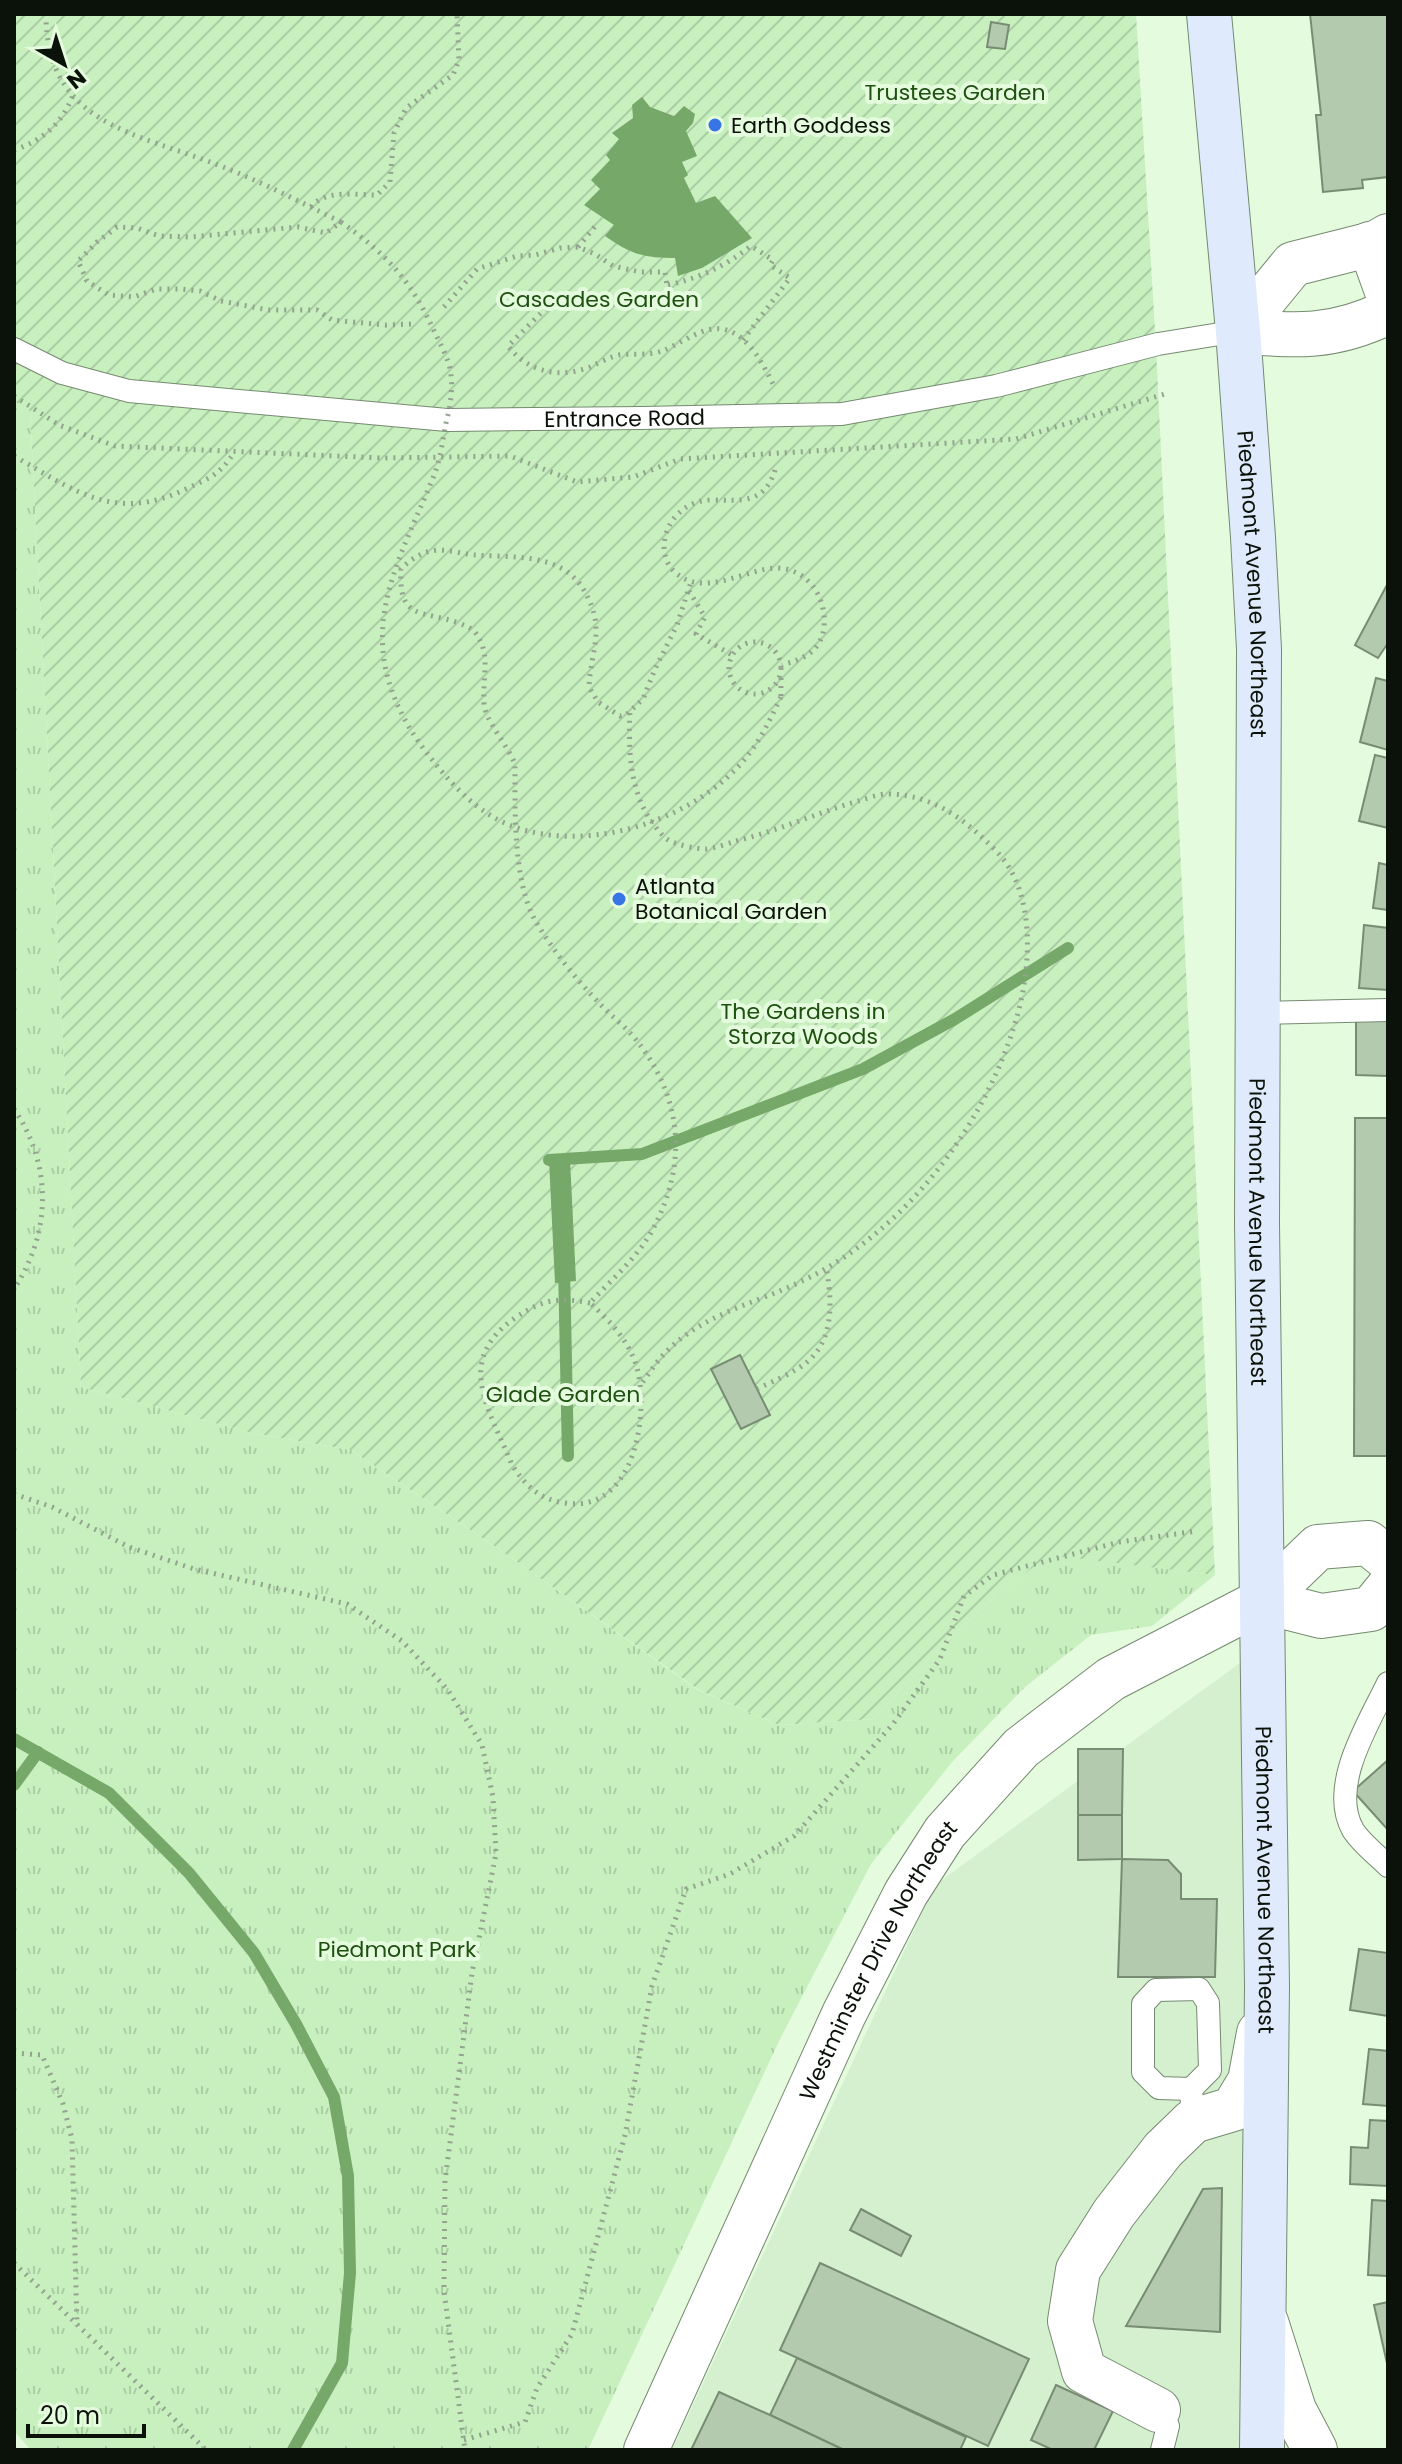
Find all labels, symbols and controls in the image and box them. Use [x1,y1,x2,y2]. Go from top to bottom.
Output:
north arrow [24,24,104,104]
text: N [60,62,92,96]
park label: Trustees Garden [864,77,1046,108]
place label: Earth Goddess [731,110,891,141]
marker: Earth Goddess [706,116,724,134]
park label: Cascades Garden [499,284,699,315]
street label: Entrance Road [544,402,705,435]
street label: Piedmont Avenue Northeast [1229,429,1274,738]
place label: Atlanta Botanical Garden [635,871,827,927]
marker: Atlanta Botanical Garden [610,890,628,908]
park label: The Gardens in Storza Woods [720,996,886,1052]
street label: Piedmont Avenue Northeast [1241,1078,1274,1386]
park label: Glade Garden [486,1379,640,1410]
street label: Piedmont Avenue Northeast [1248,1726,1282,2034]
street label: Westminster Drive Northeast [792,1814,964,2106]
park label: Piedmont Park [318,1934,477,1965]
scale bar [28,2388,144,2438]
text: 20 m [40,2399,100,2432]

